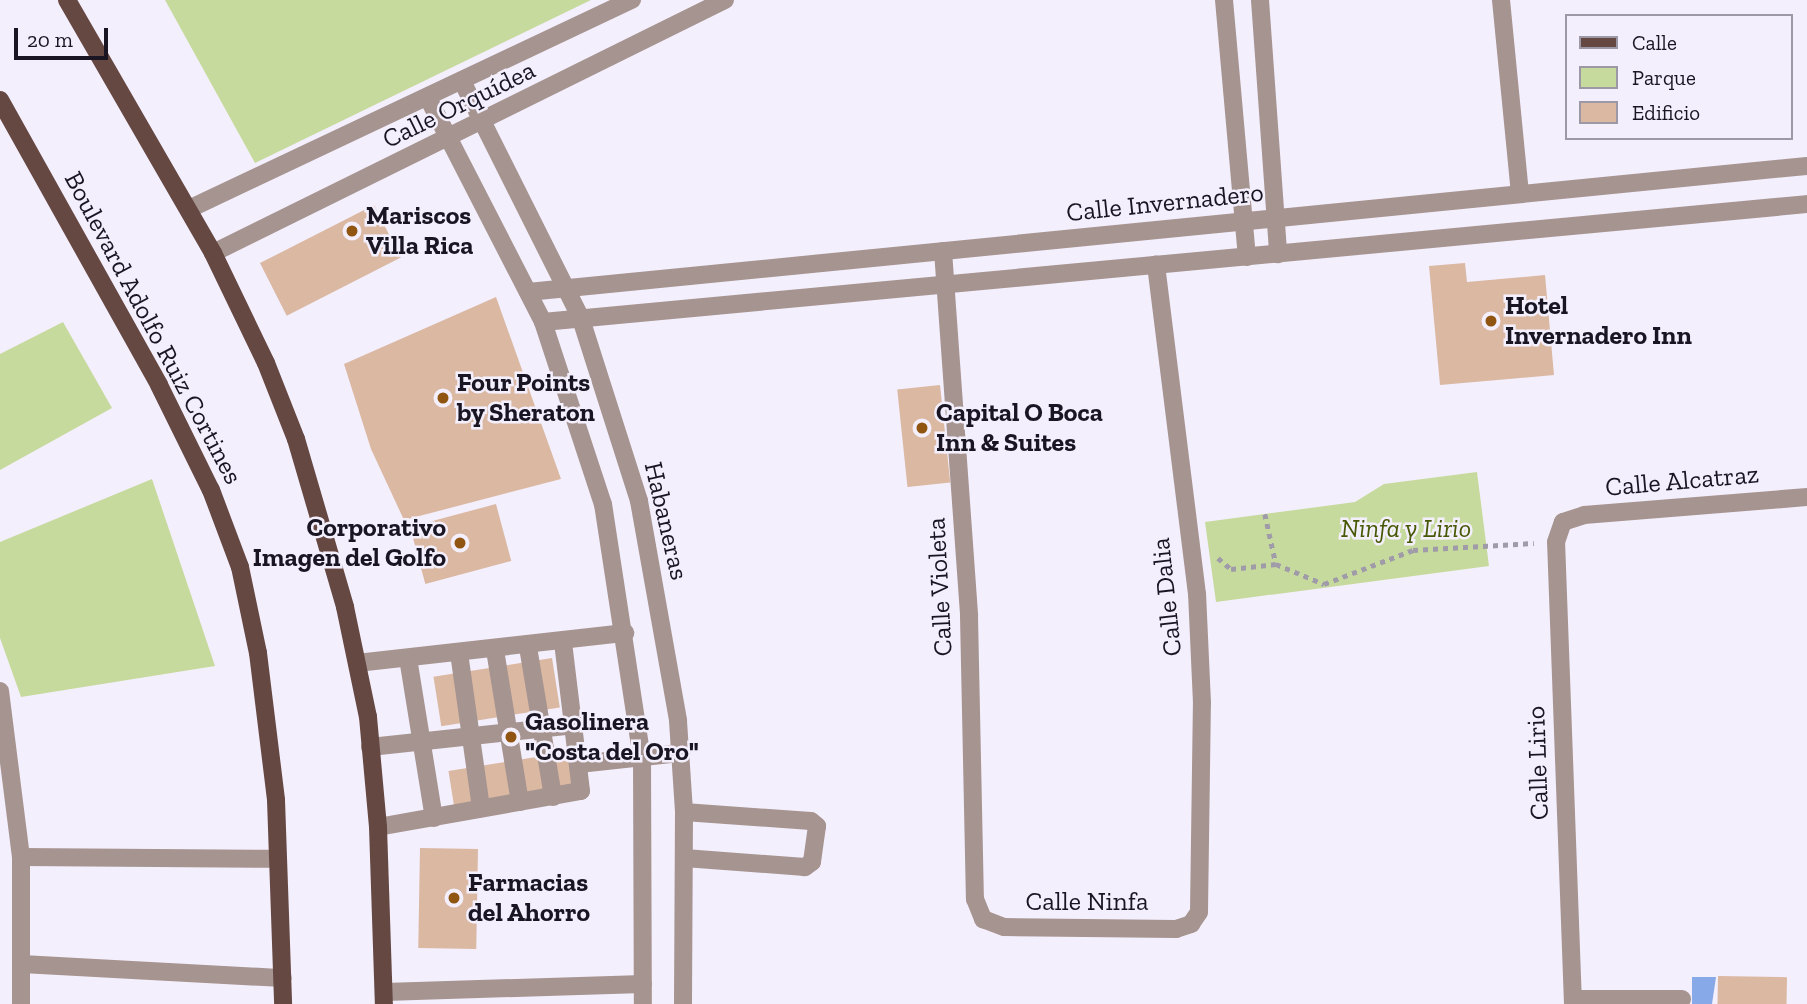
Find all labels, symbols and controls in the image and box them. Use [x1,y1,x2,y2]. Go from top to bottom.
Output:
scale bar [18,14,112,58]
legend [1566,14,1793,140]
text: 20 m [27,27,73,52]
text: Calle [1632,30,1677,55]
street label: Calle Orquídea [378,55,540,155]
text: Parque [1632,65,1696,90]
text: Edificio [1632,100,1700,125]
street label: Boulevard Adolfo Ruiz Cortines [57,166,249,490]
street label: Calle Invernadero [1065,177,1265,229]
place label: Mariscos Villa Rica [366,200,473,262]
marker: Mariscos Villa Rica [344,223,360,239]
place label: Hotel Invernadero Inn [1505,290,1692,352]
marker: Hotel Invernadero Inn [1483,313,1499,329]
place label: Four Points by Sheraton [457,367,596,428]
marker: Four Points by Sheraton [435,390,451,406]
place label: Capital O Boca Inn & Suites [936,397,1103,458]
marker: Capital O Boca Inn & Suites [914,420,930,436]
street label: Habaneras [637,459,695,583]
street label: Calle Alcatraz [1604,459,1760,503]
place label: Corporativo Imagen del Golfo [253,512,446,574]
park label: Ninfa y Lirio [1341,513,1471,545]
street label: Calle Violeta [921,516,959,658]
marker: Corporativo Imagen del Golfo [452,535,468,551]
street label: Calle Dalia [1145,536,1189,658]
street label: Calle Lirio [1520,705,1556,821]
place label: Gasolinera "Costa del Oro" [525,706,699,768]
marker: Gasolinera "Costa del Oro" [503,729,519,745]
place label: Farmacias del Ahorro [468,867,591,928]
street label: Calle Ninfa [1025,886,1149,918]
marker: Farmacias del Ahorro [446,890,462,906]

